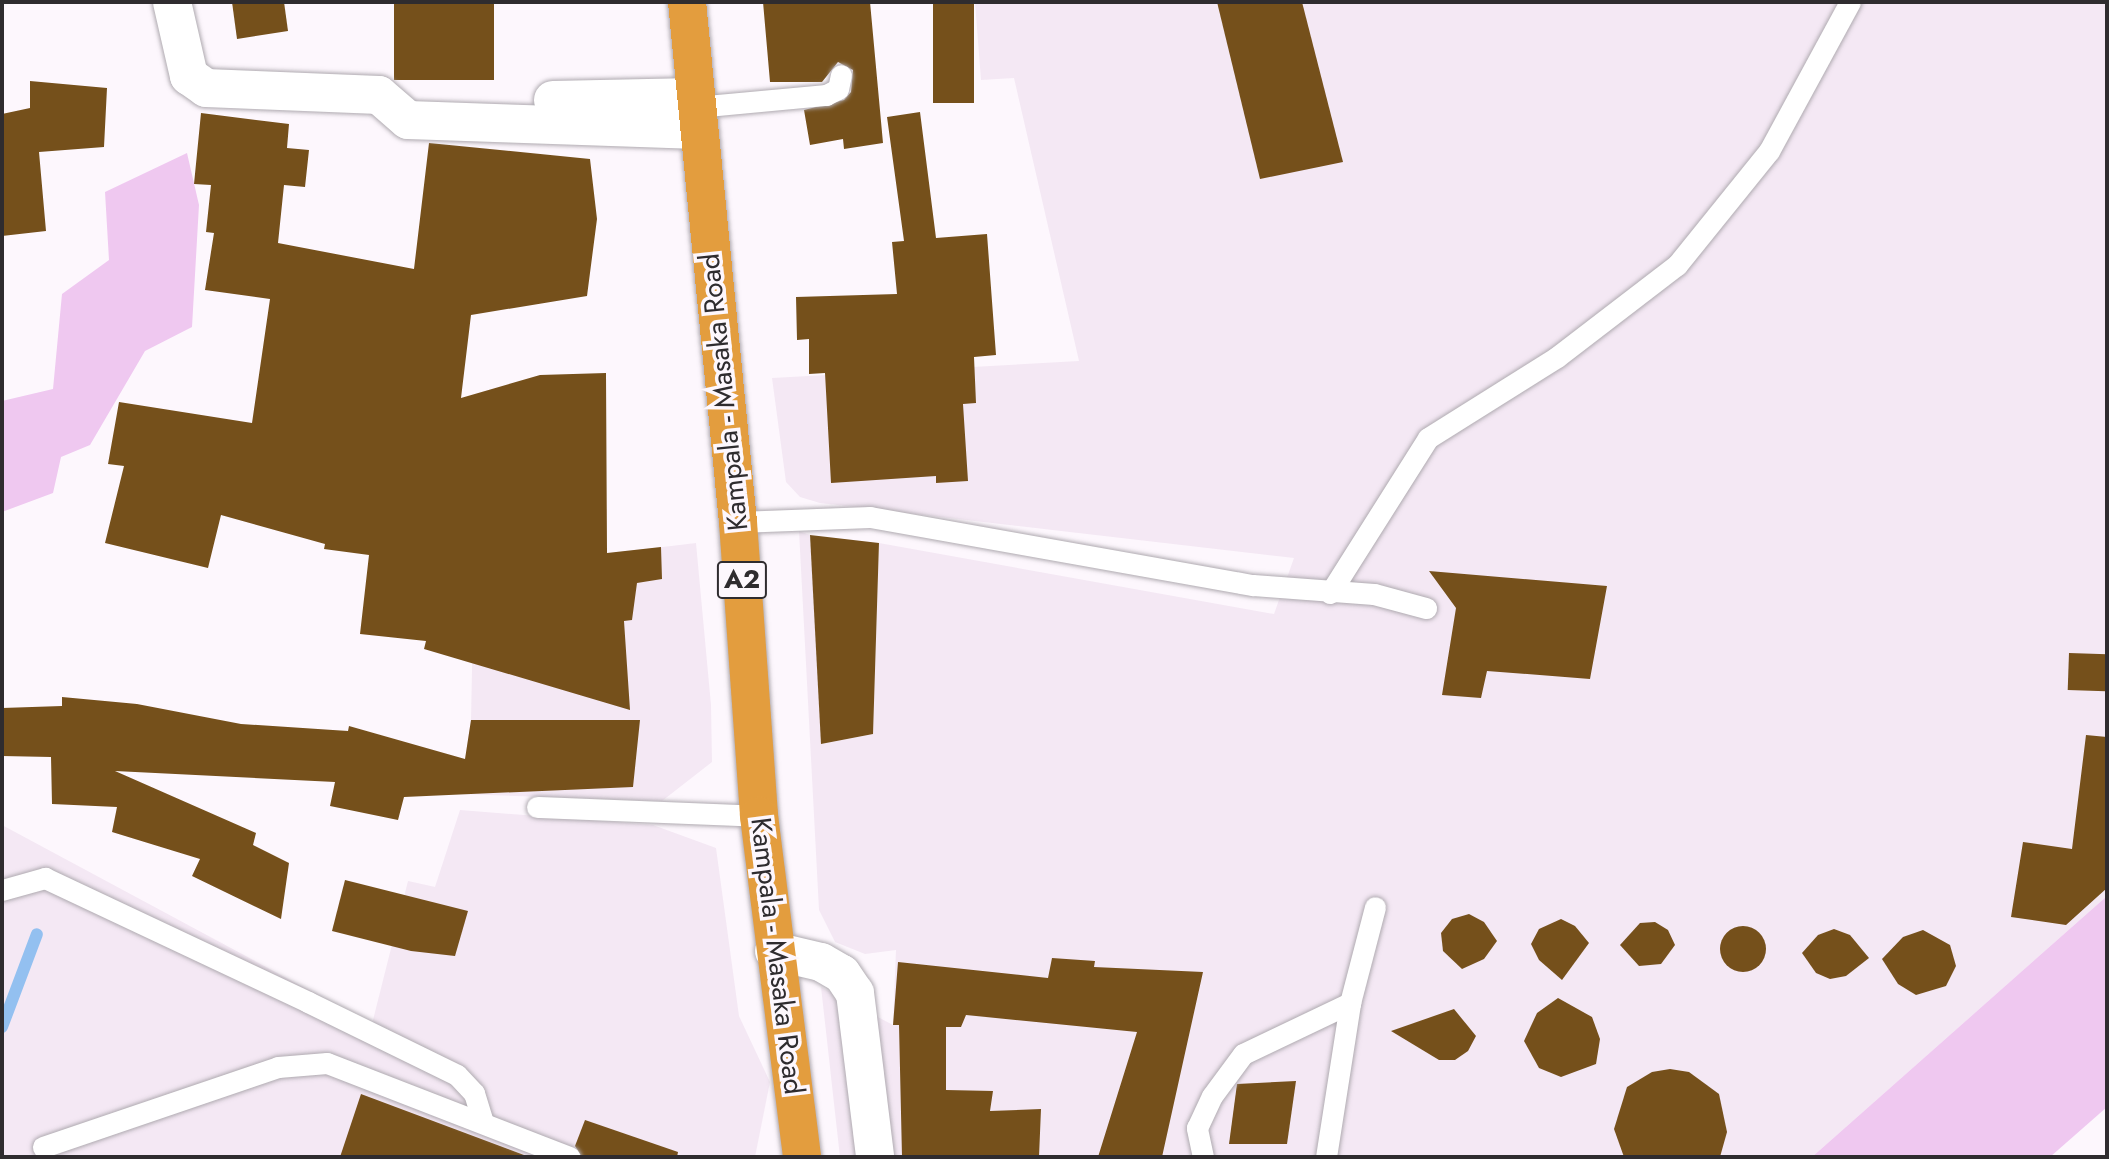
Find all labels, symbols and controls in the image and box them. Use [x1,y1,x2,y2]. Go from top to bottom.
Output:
street label: Kampala - Masaka Road [693,252,755,532]
road number: A2 [716,558,768,602]
street label: Kampala - Masaka Road [743,816,811,1096]

